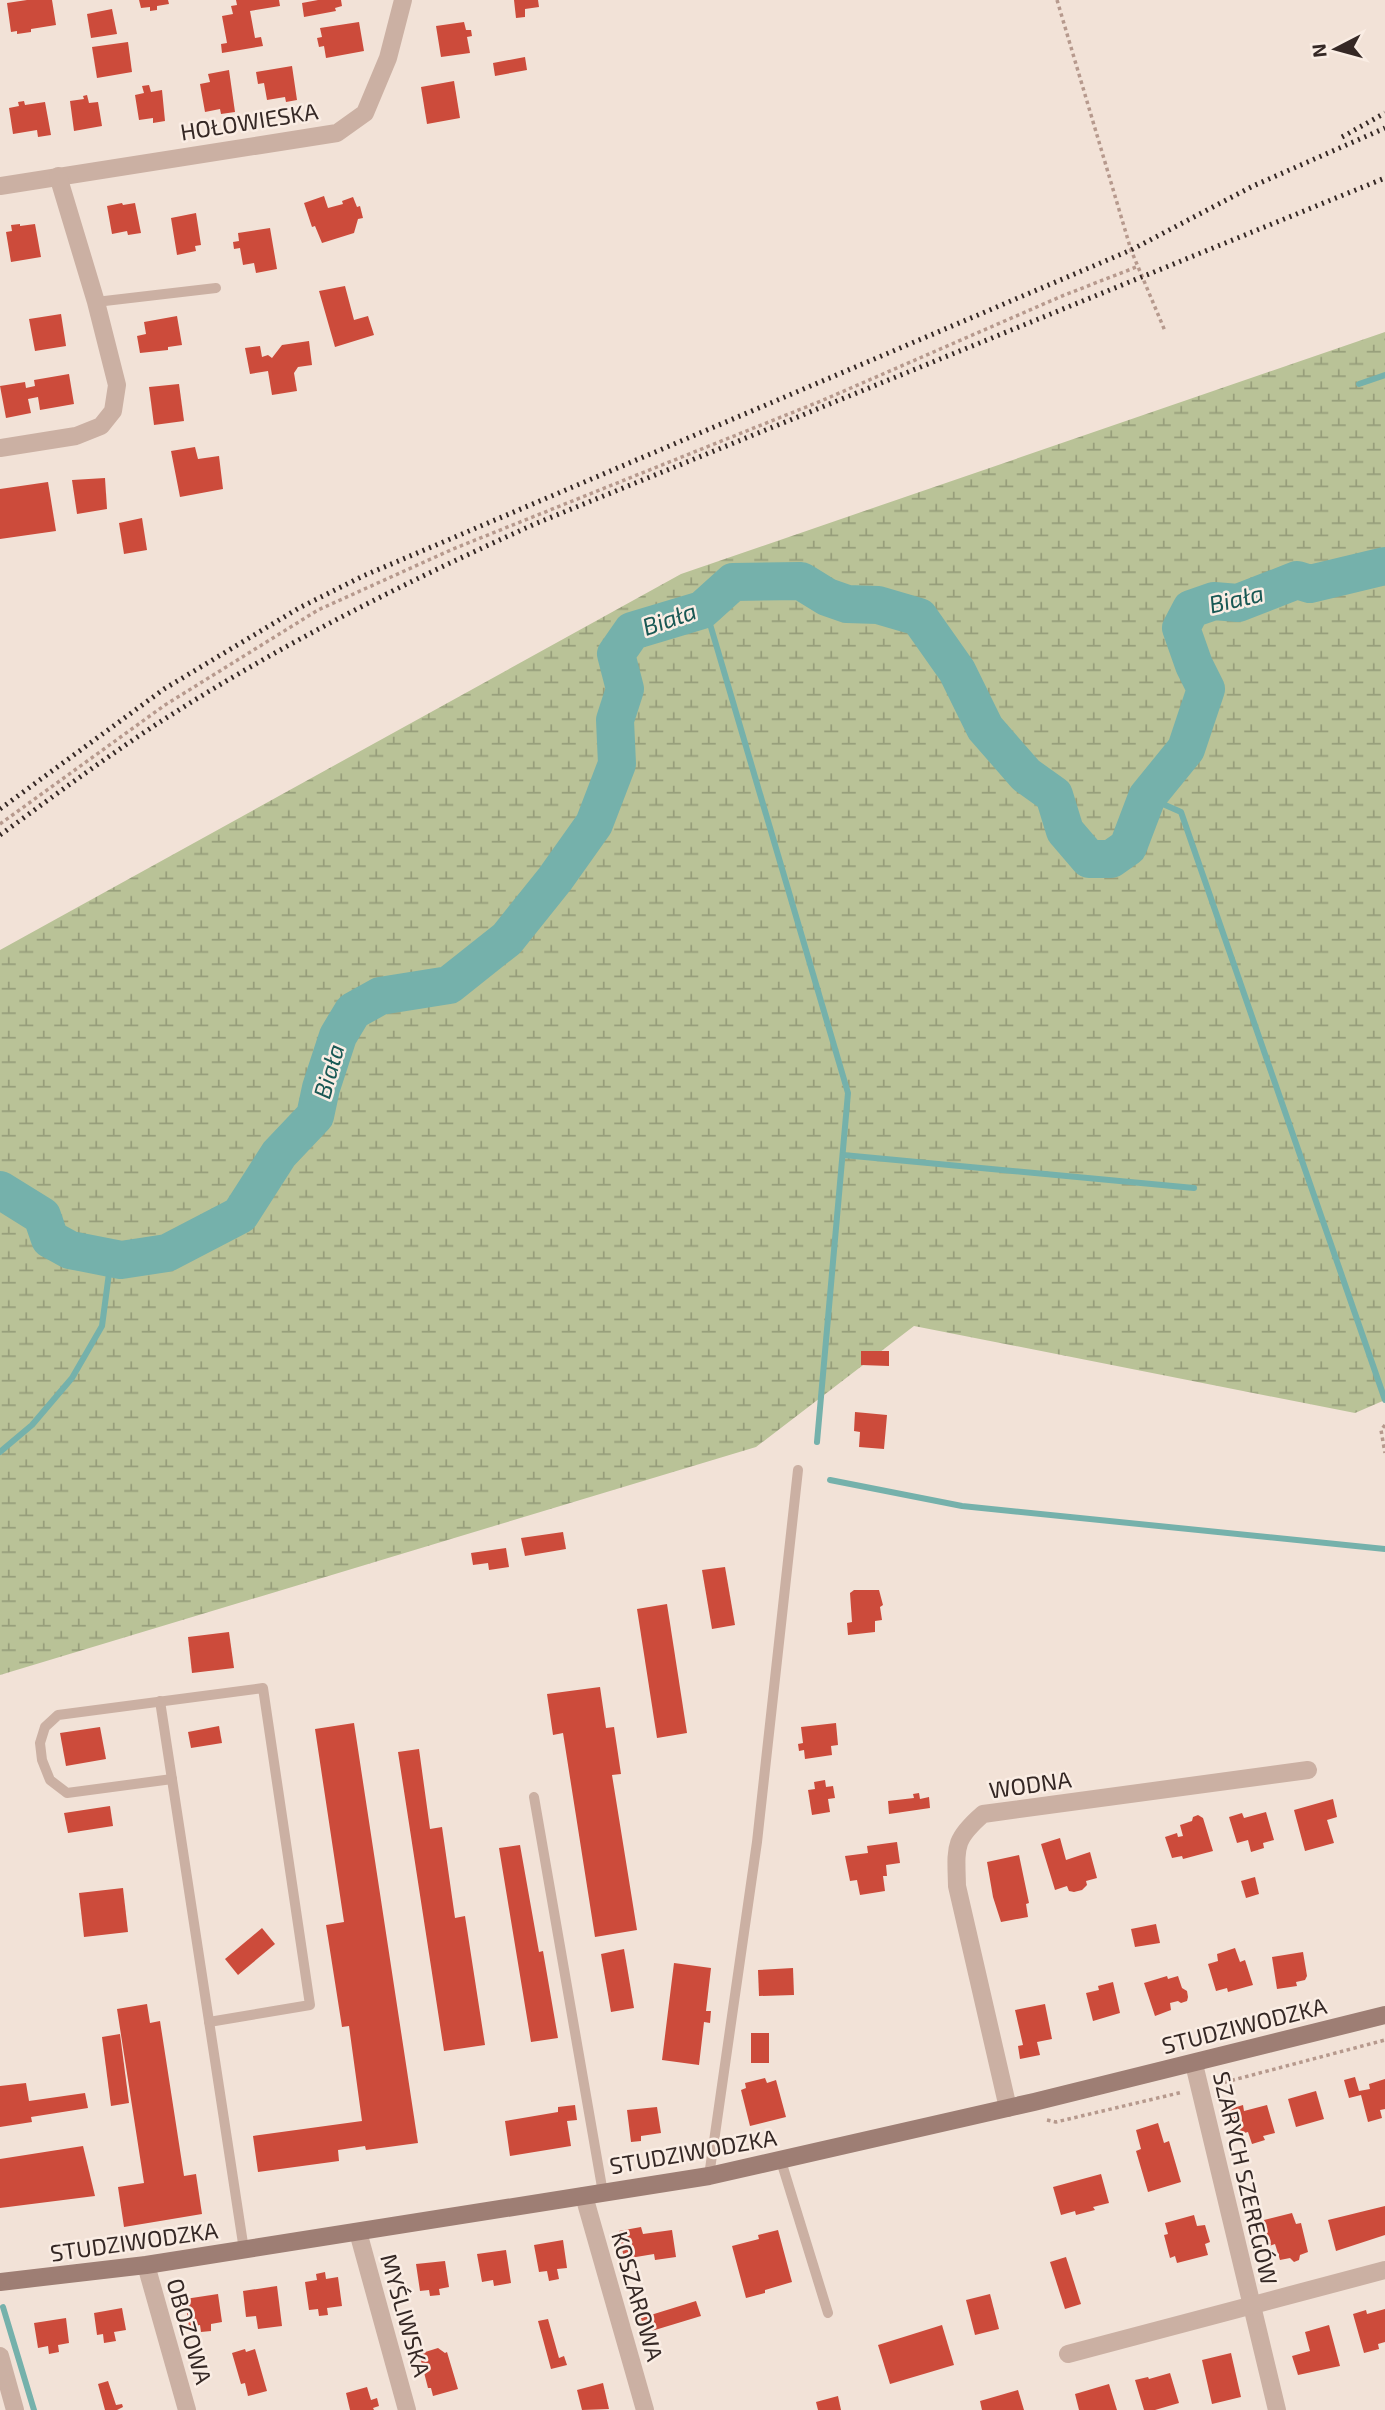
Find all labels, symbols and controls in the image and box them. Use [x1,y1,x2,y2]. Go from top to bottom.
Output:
north arrow [1301,14,1371,84]
text: N [1306,43,1331,59]
street label: HOŁOWIESKA [178,96,321,146]
water label: Biała [1206,578,1266,618]
water label: Biała [638,595,700,641]
water label: Biała [306,1040,350,1102]
street label: WODNA [987,1764,1074,1804]
street label: STUDZIWODZKA [1159,1991,1330,2059]
street label: SZARYCH SZEREGÓW [1208,2069,1284,2288]
street label: STUDZIWODZKA [607,2122,779,2179]
street label: STUDZIWODZKA [48,2215,220,2267]
street label: KOSZAROWA [606,2228,670,2365]
street label: MYŚLIWSKA [375,2250,437,2380]
street label: OBOZOWA [162,2275,219,2388]

